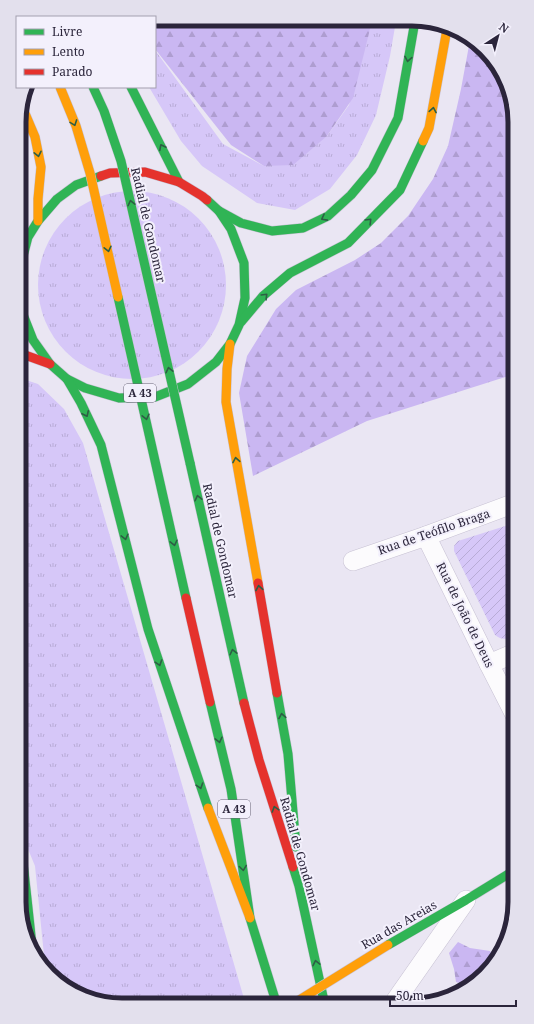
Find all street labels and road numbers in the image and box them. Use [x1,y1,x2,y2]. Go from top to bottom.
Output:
street label: Radial de Gondomar [127,166,170,284]
road number: A 43 [124,384,156,402]
street label: Radial de Gondomar [199,482,242,600]
street label: Rua de Teófilo Braga [376,504,492,559]
street label: Rua de João de Deus [433,559,498,670]
street label: Radial de Gondomar [276,795,325,913]
road number: A 43 [218,800,250,818]
street label: Rua das Areias [358,896,440,953]

